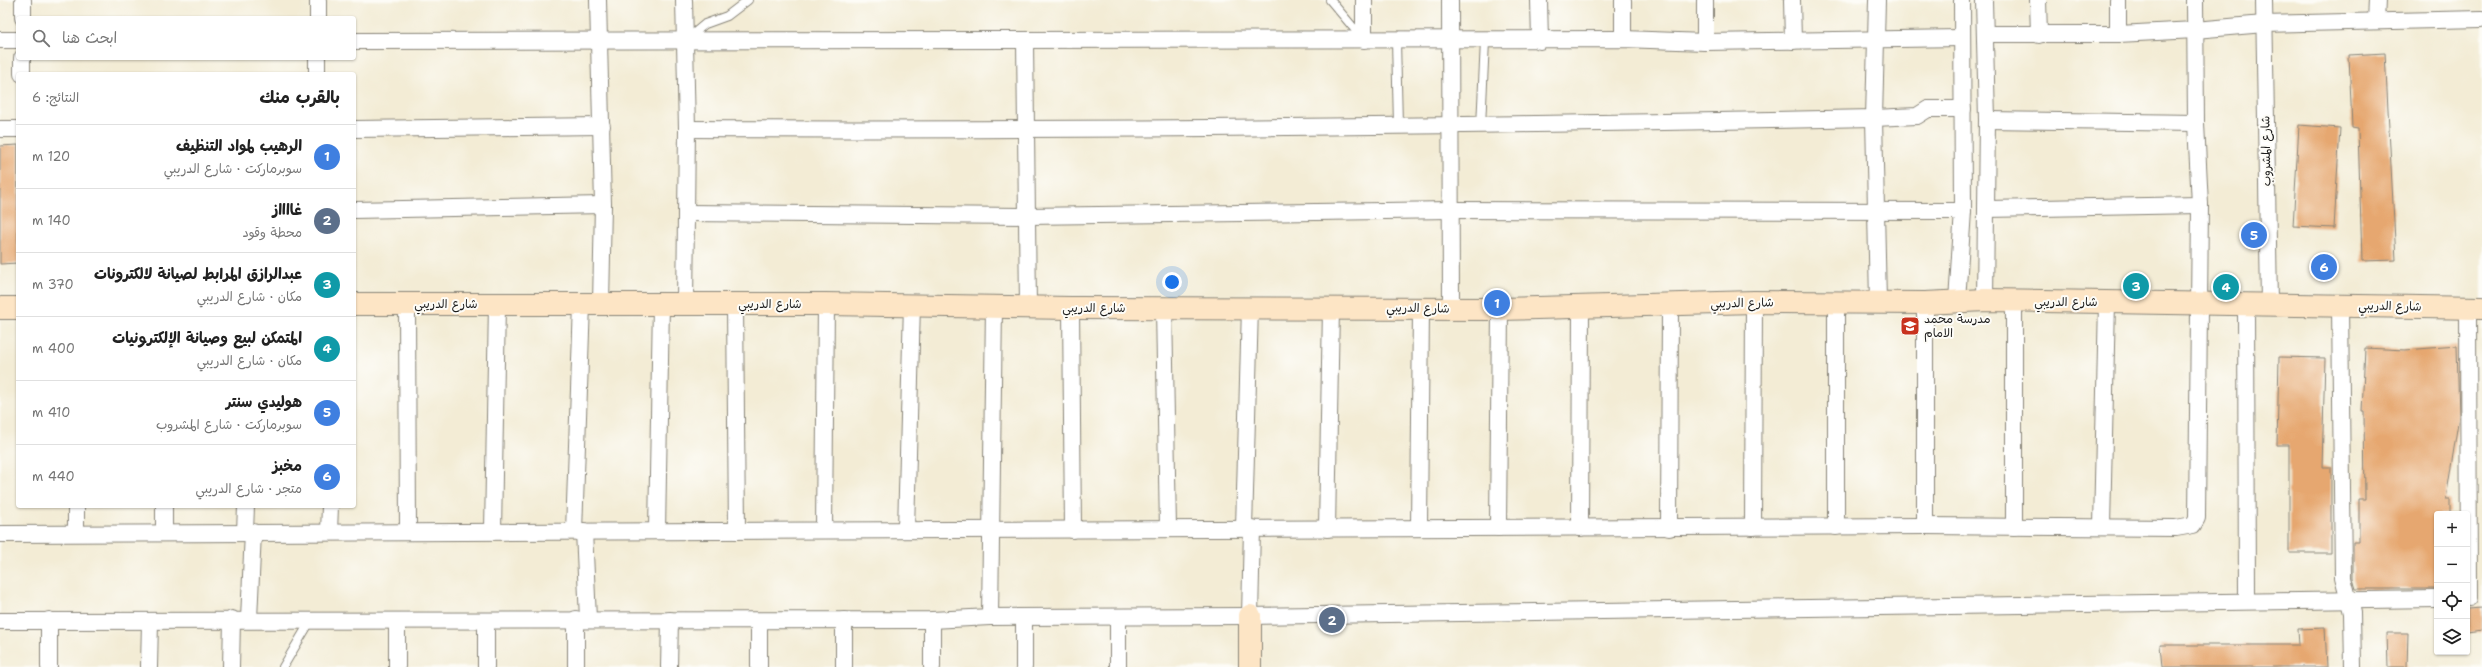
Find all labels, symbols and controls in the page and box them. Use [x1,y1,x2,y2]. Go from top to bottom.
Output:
search box [16,16,356,60]
icon: search [30,27,52,49]
text: ابحث هنا [62,28,117,48]
text: بالقرب منك [260,86,340,108]
text: النتائج: 6 [32,89,79,106]
street label: شارع المشروب [2257,116,2276,186]
text: الرهيب لمواد التنظيف [176,136,302,156]
text: 120 m [32,148,70,165]
text: 1 [324,148,330,165]
text: سوبرماركت · شارع الدريبي [164,160,302,177]
text: غااااز [272,200,302,220]
text: 140 m [32,212,71,229]
text: 2 [322,212,332,229]
pin: 5 [2241,220,2267,250]
text: محطة وقود [242,224,302,241]
pin: 6 [2311,252,2337,282]
text: عبدالرازق المرابط لصيانة لالكترونات [94,264,302,284]
pin: 3 [2123,271,2149,301]
your location [1162,272,1182,292]
pin: 4 [2213,272,2239,302]
text: 370 m [32,276,74,293]
text: 3 [322,276,332,293]
text: مكان · شارع الدريبي [197,288,302,305]
pin: 1 [1484,288,1510,318]
street label: شارع الدريبي [1710,294,1774,315]
street label: شارع الدريبي [2034,294,2098,313]
street label: شارع الدريبي [414,296,478,315]
street label: شارع الدريبي [738,296,802,315]
street label: شارع الدريبي [2358,297,2422,318]
street label: شارع الدريبي [1386,299,1450,320]
street label: شارع الدريبي [1062,300,1126,319]
place label: مدرسة محمد الامام [1924,311,1990,342]
school or university icon: مدرسة محمد الامام [1899,315,1921,337]
text: المتمكن لبيع وصيانة الإلكترونيات [112,328,302,348]
text: 400 m [32,340,75,357]
text: 4 [322,340,332,357]
text: مكان · شارع الدريبي [197,352,302,369]
text: هوليدي سنتر [226,392,302,412]
text: 410 m [32,404,70,421]
text: 5 [323,404,331,421]
text: سوبرماركت · شارع المشروب [156,416,302,433]
text: مخبز [272,456,302,476]
text: 440 m [32,468,74,485]
text: 6 [322,468,332,485]
text: متجر · شارع الدريبي [196,480,302,497]
map controls [2434,511,2470,655]
button: + [2434,511,2470,547]
button: − [2434,547,2470,583]
button: locate [2434,583,2470,619]
pin: 2 [1319,605,1345,635]
button: layers [2434,619,2470,655]

